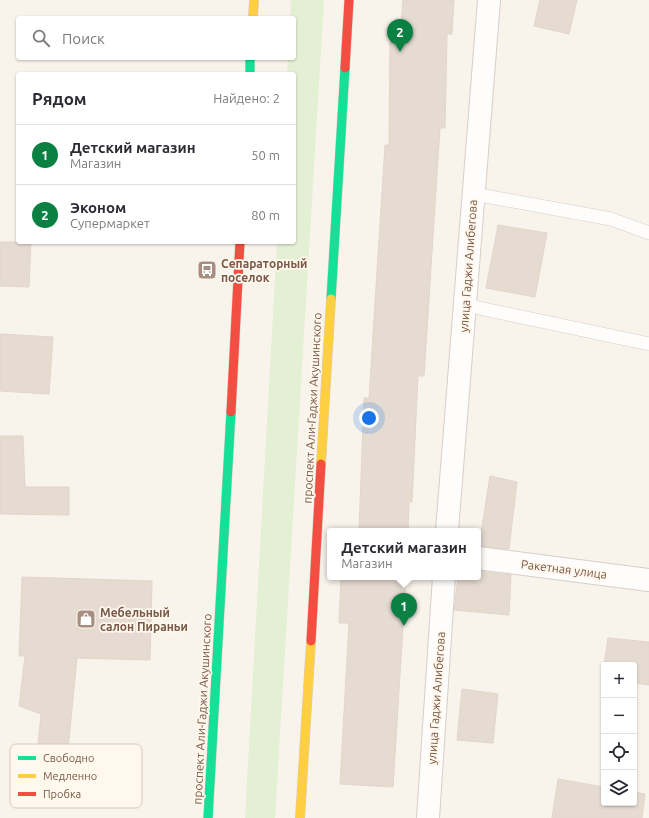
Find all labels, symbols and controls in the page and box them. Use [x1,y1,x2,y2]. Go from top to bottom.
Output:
search box [16,16,296,60]
pin: 2 [387,19,413,52]
icon: search [30,27,52,49]
text: Поиск [62,30,105,47]
text: Рядом [32,89,87,108]
text: Найдено: 2 [213,91,280,105]
text: Детский магазин [70,139,196,156]
text: 1 [41,148,49,162]
text: 50 m [251,148,280,162]
text: Магазин [70,156,121,170]
text: Эконом [70,199,126,216]
street label: улица Гаджи Алибегова [457,199,479,333]
text: 2 [41,208,49,222]
text: 80 m [251,208,280,222]
text: Супермаркет [70,216,150,230]
place label: Сепараторный поселок [221,257,307,284]
bus stop icon: Сепараторный поселок [196,259,218,281]
street label: проспект Али-Гаджи Акушинского [301,312,323,504]
your location [359,408,379,428]
popup [327,528,481,580]
text: Детский магазин [341,539,467,556]
text: Магазин [341,556,393,570]
street label: Ракетная улица [520,557,608,581]
pin: 1 [391,593,417,626]
place label: Мебельный салон Пираньи [100,606,188,633]
shop icon: Мебельный салон Пираньи [75,608,97,630]
street label: проспект Али-Гаджи Акушинского [191,613,213,805]
street label: улица Гаджи Алибегова [425,631,447,765]
map controls [601,662,637,806]
button: + [601,662,637,698]
button: − [601,698,637,734]
button: locate [601,734,637,770]
legend [10,744,142,808]
text: Свободно [43,752,94,764]
text: Медленно [43,770,97,782]
button: layers [601,770,637,806]
text: Пробка [43,788,81,800]

